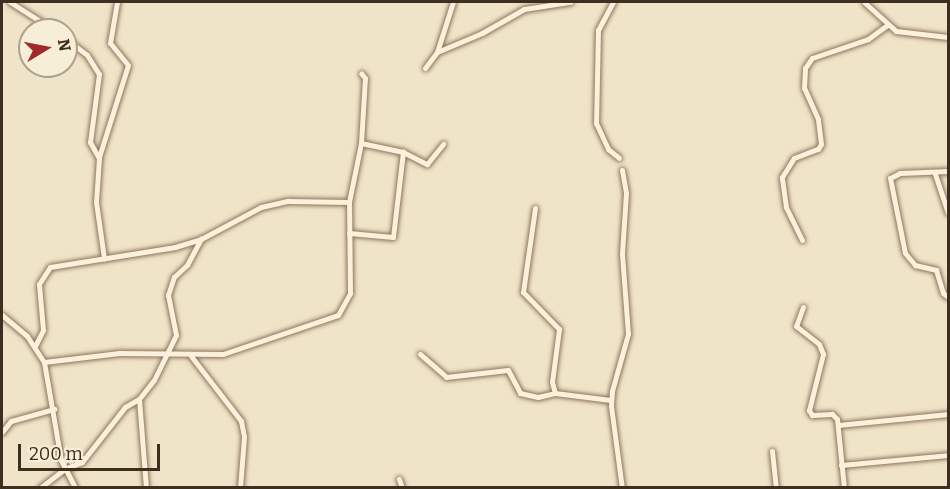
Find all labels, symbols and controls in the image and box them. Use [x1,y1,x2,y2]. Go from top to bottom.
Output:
north arrow [18,18,78,78]
text: N [54,37,75,53]
scale bar [21,432,164,470]
text: 200 m [29,443,83,465]

